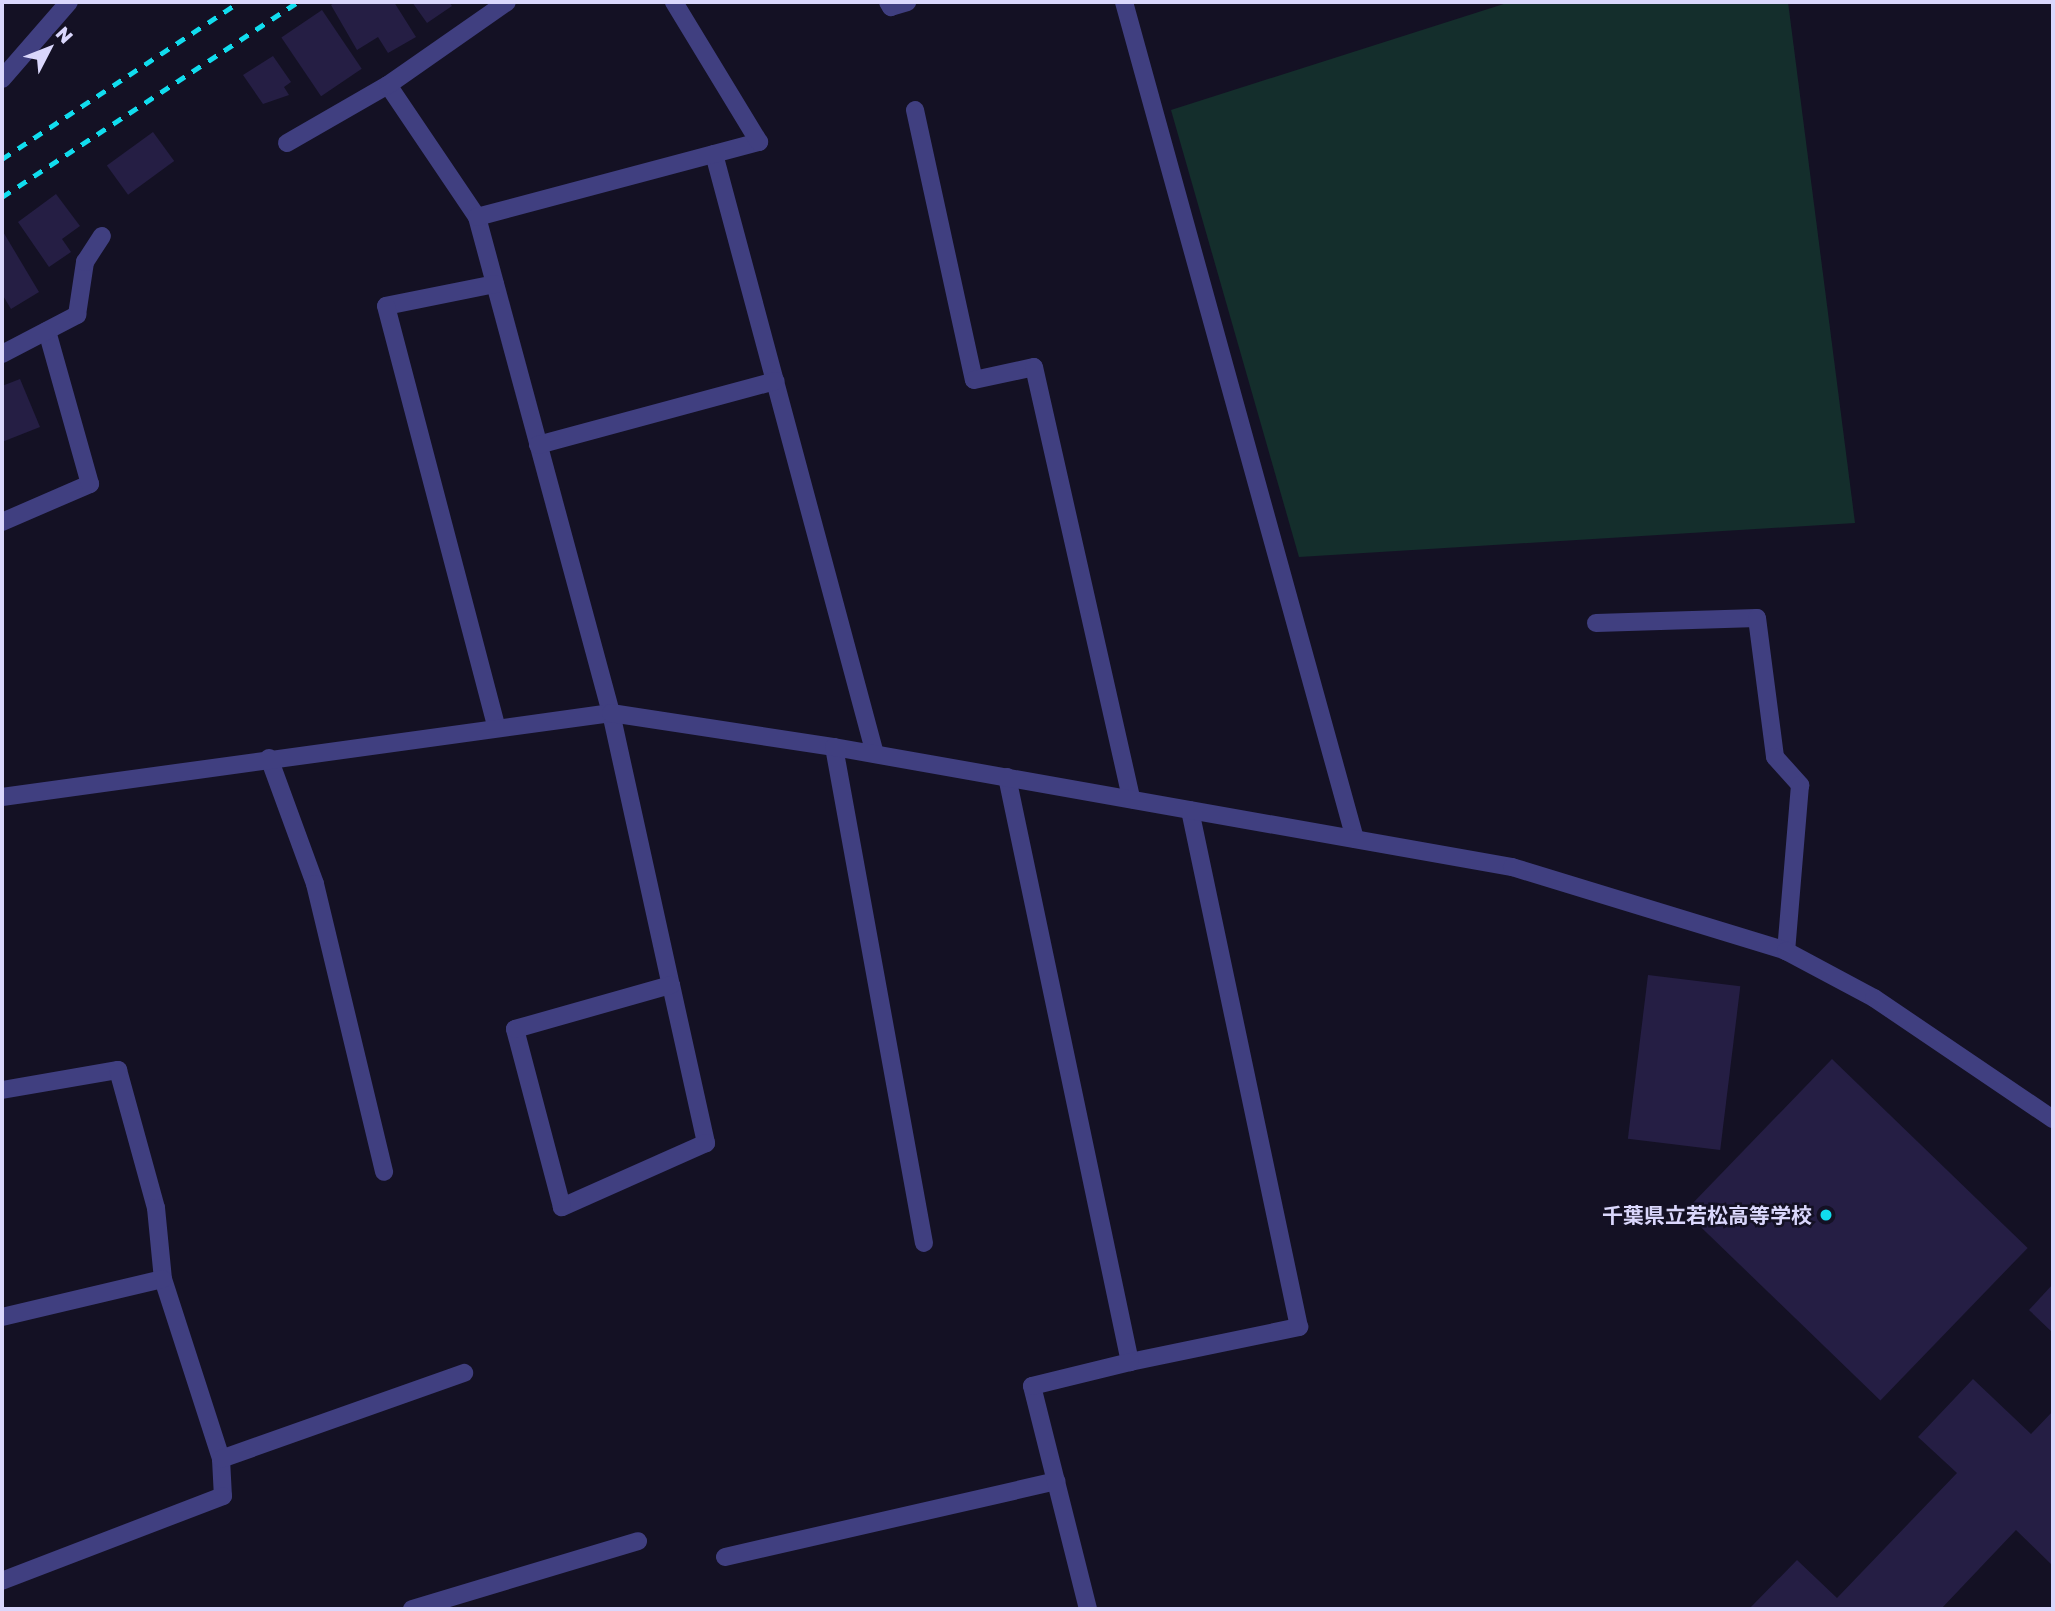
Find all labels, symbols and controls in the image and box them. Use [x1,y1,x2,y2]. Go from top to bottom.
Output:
north arrow [14,14,84,84]
text: N [52,22,78,48]
place label: 千葉県立若松高等学校 [1602,1202,1812,1228]
marker: 千葉県立若松高等学校 [1818,1207,1834,1223]

